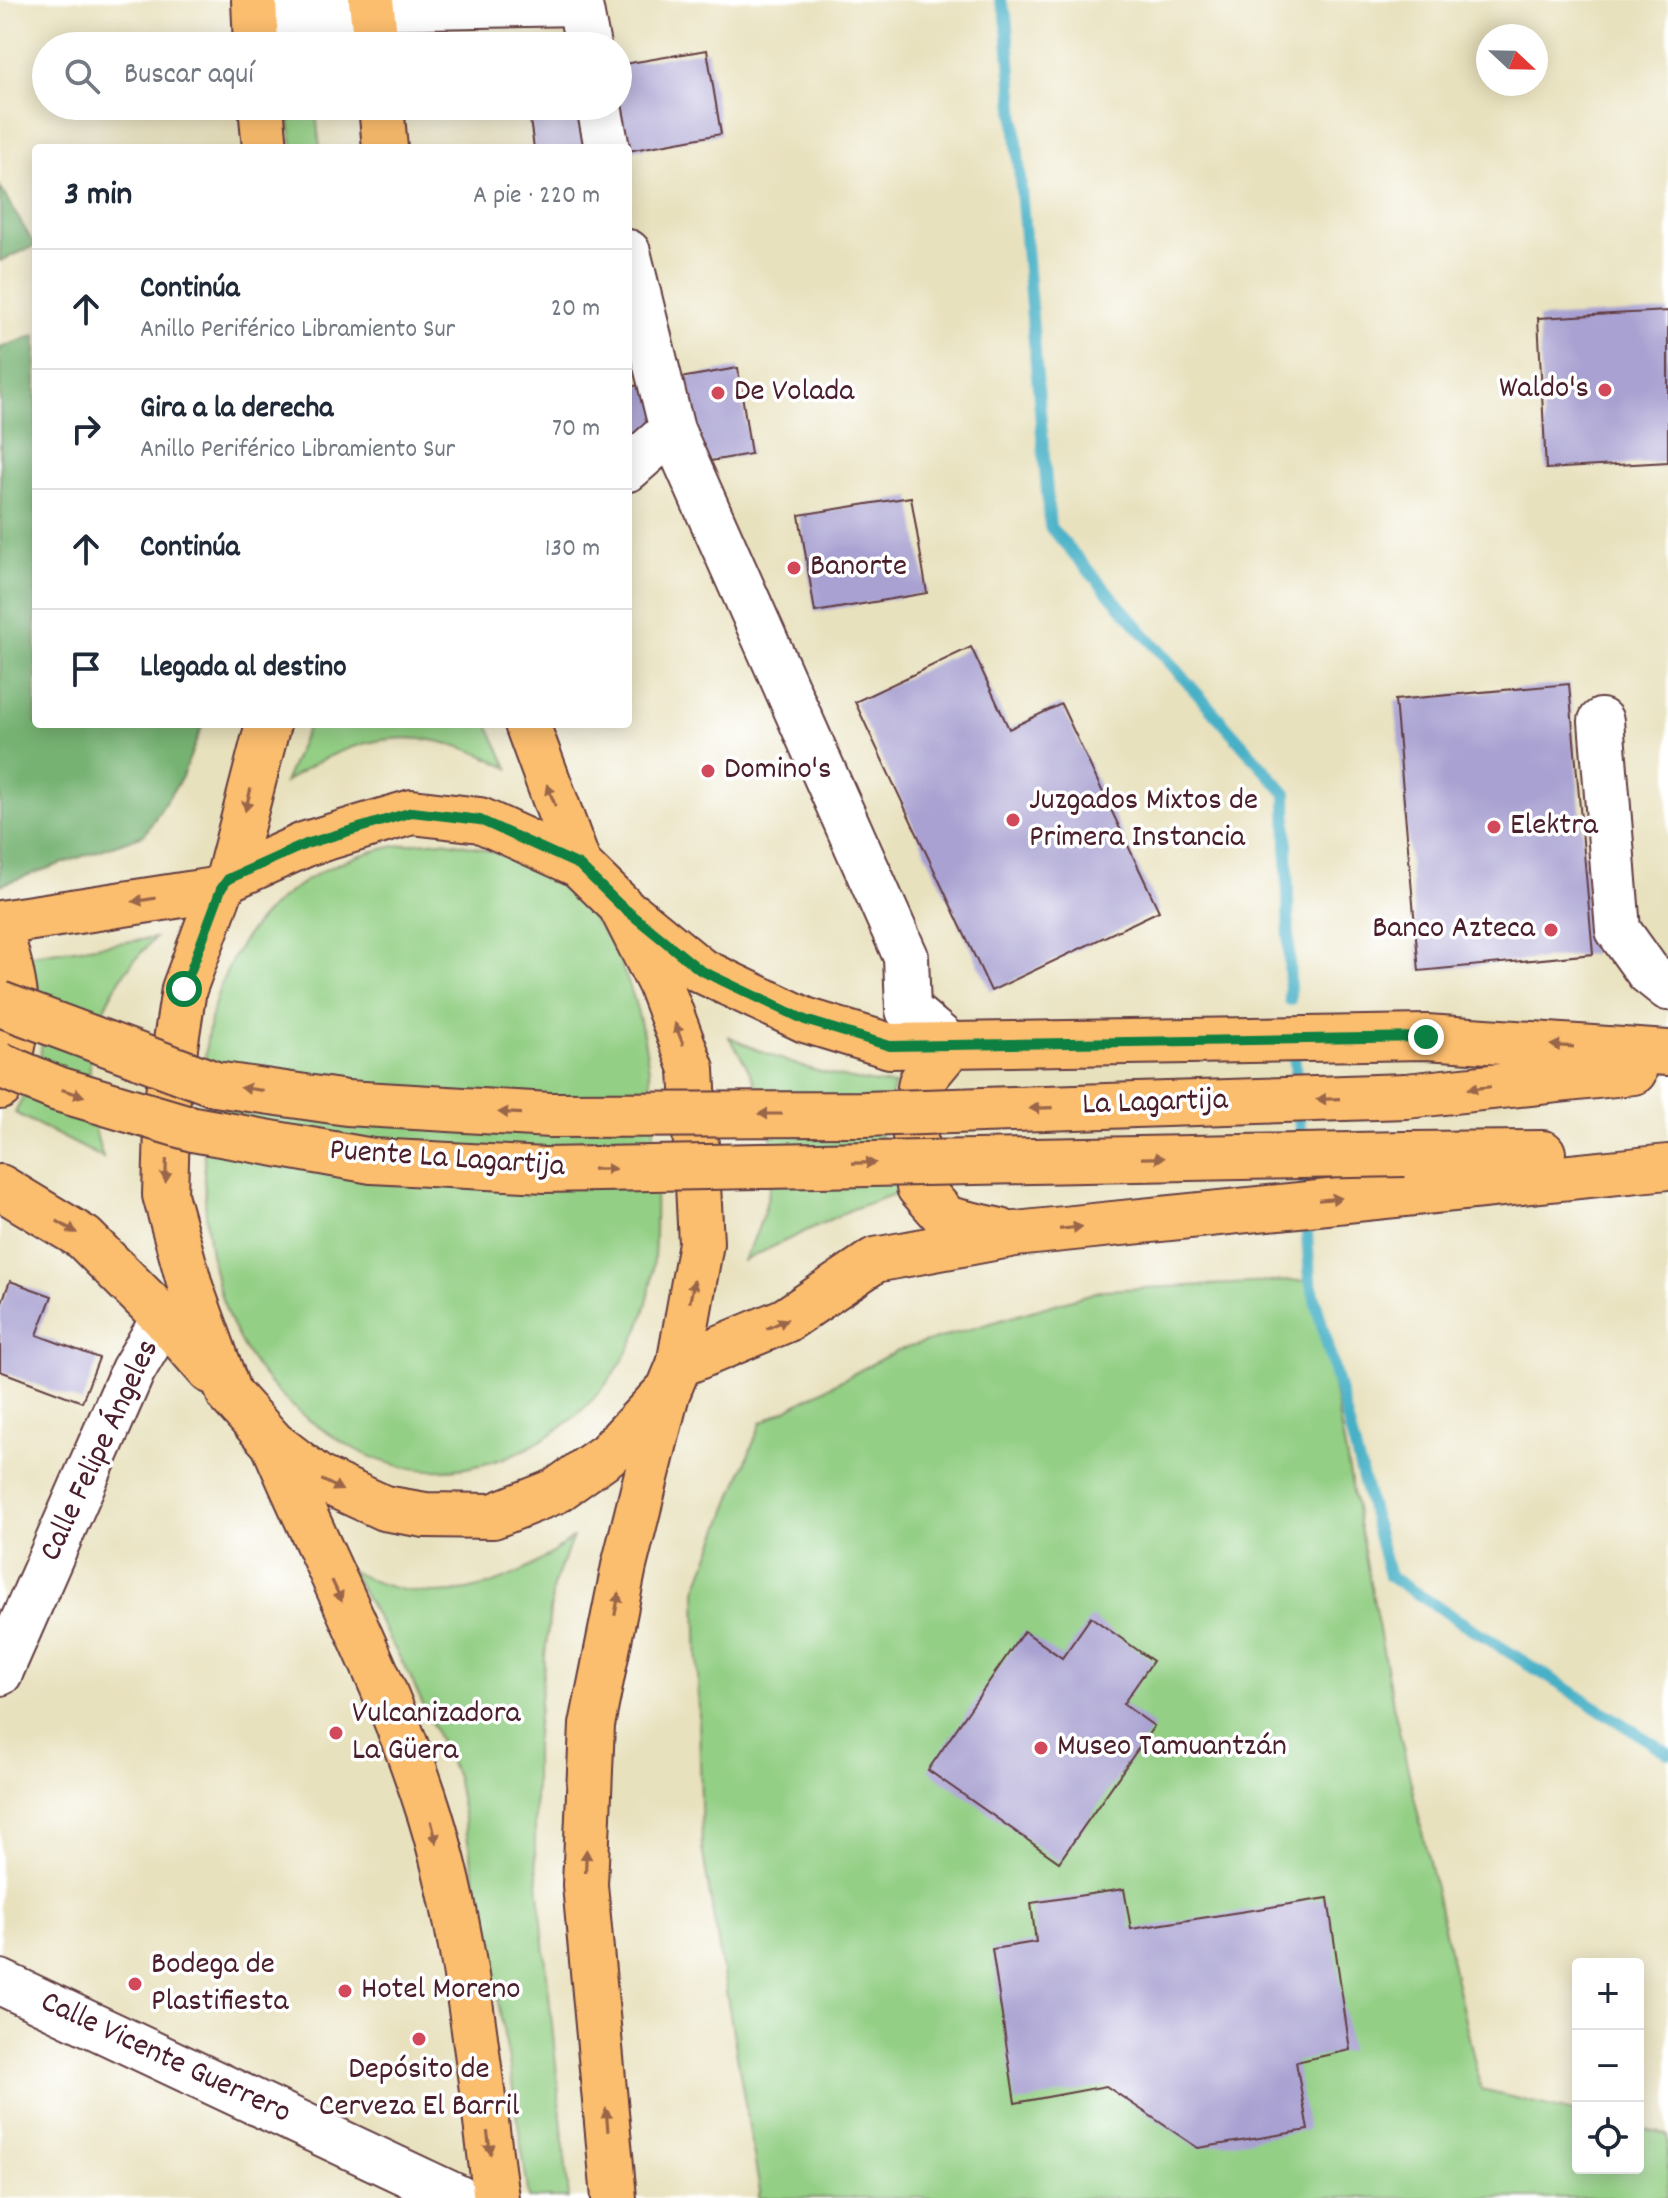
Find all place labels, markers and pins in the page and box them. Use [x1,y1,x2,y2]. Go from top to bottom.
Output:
place label: Waldo's [1499,367,1589,413]
place label: De Volada [734,370,855,416]
marker: Waldo's [1596,381,1614,399]
marker: De Volada [709,384,727,402]
place label: Banorte [810,545,907,591]
marker: Banorte [785,559,803,577]
place label: Domino's [724,748,831,794]
marker: Domino's [699,762,717,780]
place label: Juzgados Mixtos de Primera Instancia [1029,779,1258,862]
place label: Elektra [1510,804,1599,850]
marker: Juzgados Mixtos de Primera Instancia [1004,811,1022,829]
marker: Elektra [1485,818,1503,836]
place label: Banco Azteca [1372,907,1536,953]
marker: Banco Azteca [1542,921,1560,939]
place label: Vulcanizadora La Güera [352,1692,522,1775]
marker: Vulcanizadora La Güera [327,1724,345,1742]
place label: Museo Tamuantzán [1057,1725,1287,1771]
marker: Museo Tamuantzán [1032,1739,1050,1757]
place label: Bodega de Plastifiesta [151,1943,289,2026]
place label: Hotel Moreno [361,1968,520,2014]
marker: Bodega de Plastifiesta [126,1975,144,1993]
marker: Hotel Moreno [336,1982,354,2000]
marker: Depósito de Cerveza El Barril [410,2030,428,2048]
place label: Depósito de Cerveza El Barril [319,2048,520,2131]

